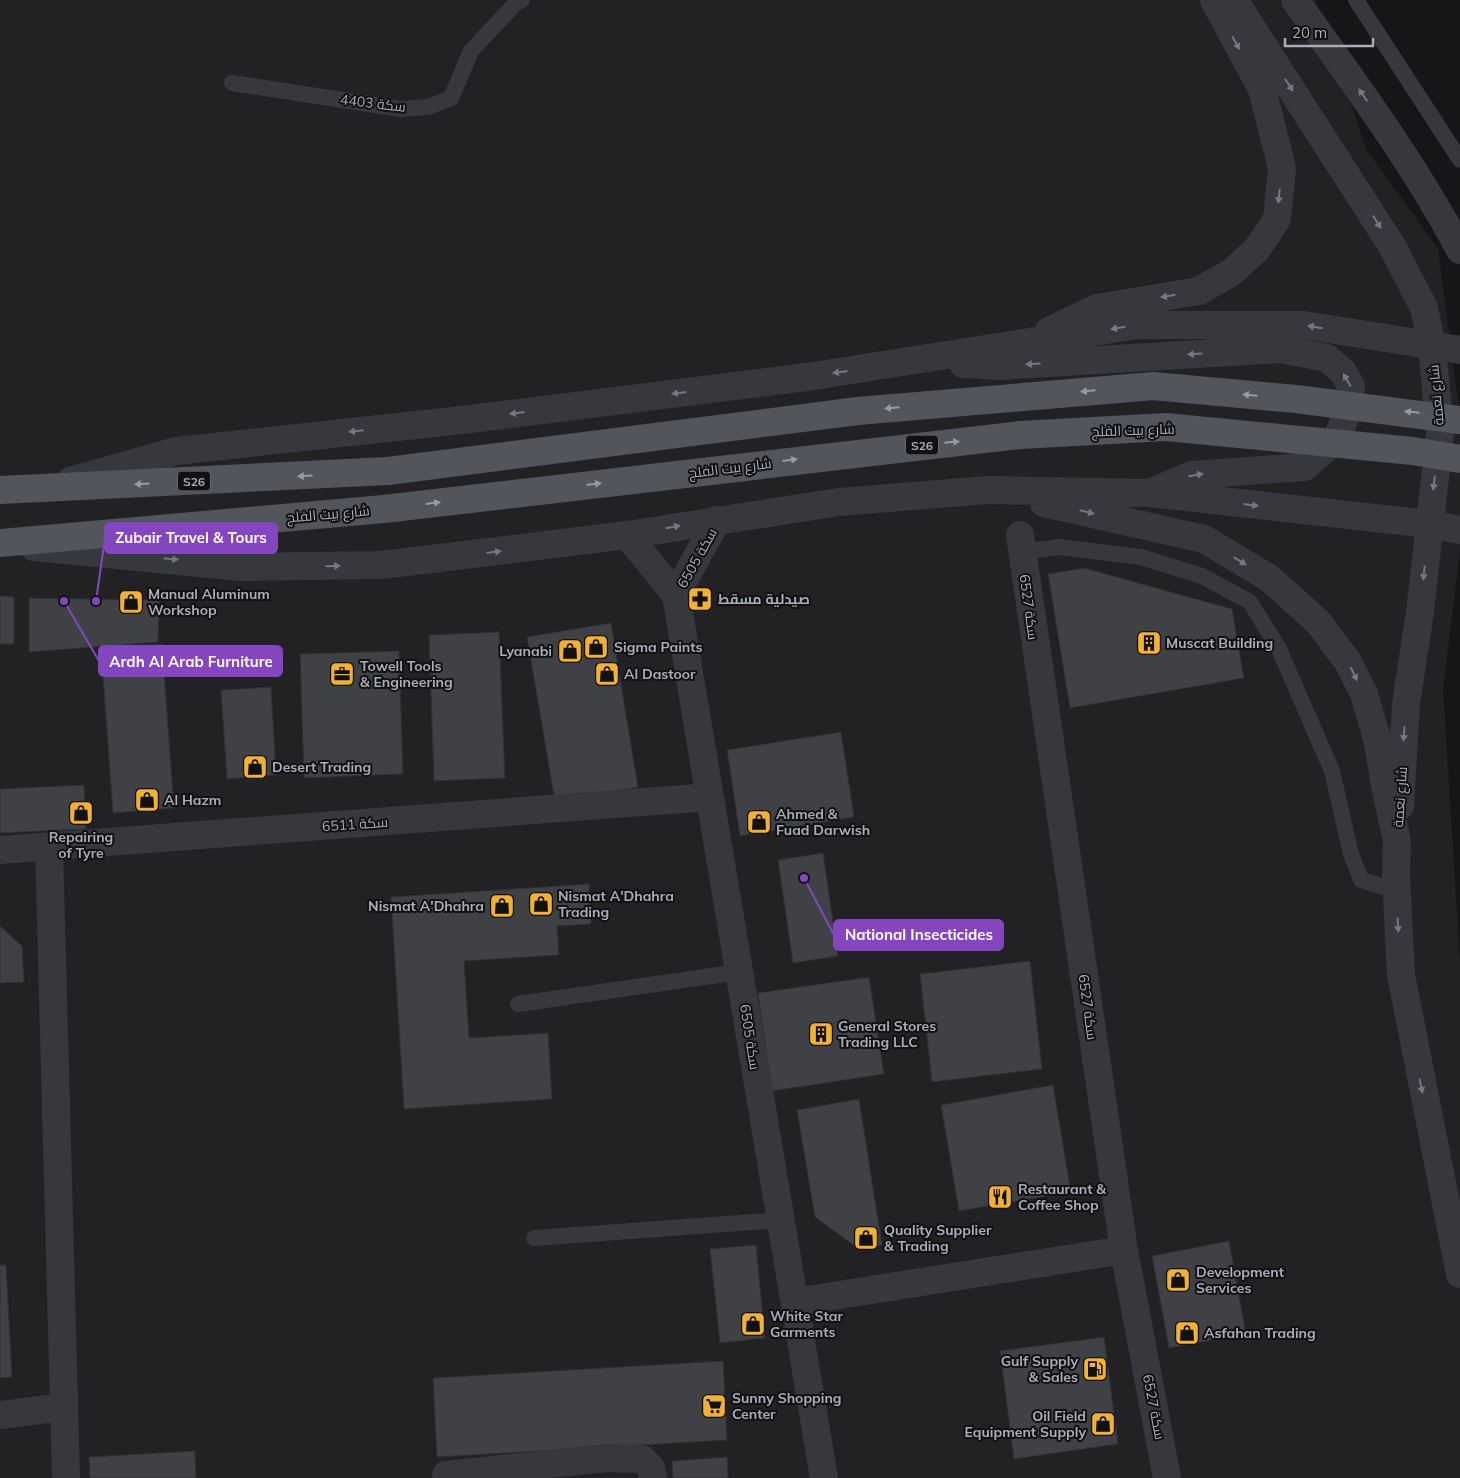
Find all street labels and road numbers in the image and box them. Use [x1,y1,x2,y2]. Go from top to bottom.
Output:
street label: سكة 4403 [339,90,407,116]
street label: شارع نعمة [1424,364,1448,426]
street label: شارع بيت الفلج [1091,420,1175,440]
road number: S26 [906,436,938,454]
street label: شارع بيت الفلج [688,454,772,482]
road number: S26 [178,472,210,491]
street label: شارع بيت الفلج [286,501,370,527]
street label: سكة 6505 [673,525,721,591]
street label: سكة 6527 [1015,573,1043,641]
street label: شارع نعمة [1389,766,1411,828]
street label: سكة 6511 [321,813,389,835]
street label: سكة 6527 [1074,973,1102,1041]
street label: سكة 6505 [736,1003,764,1071]
street label: سكة 6527 [1139,1373,1169,1441]

